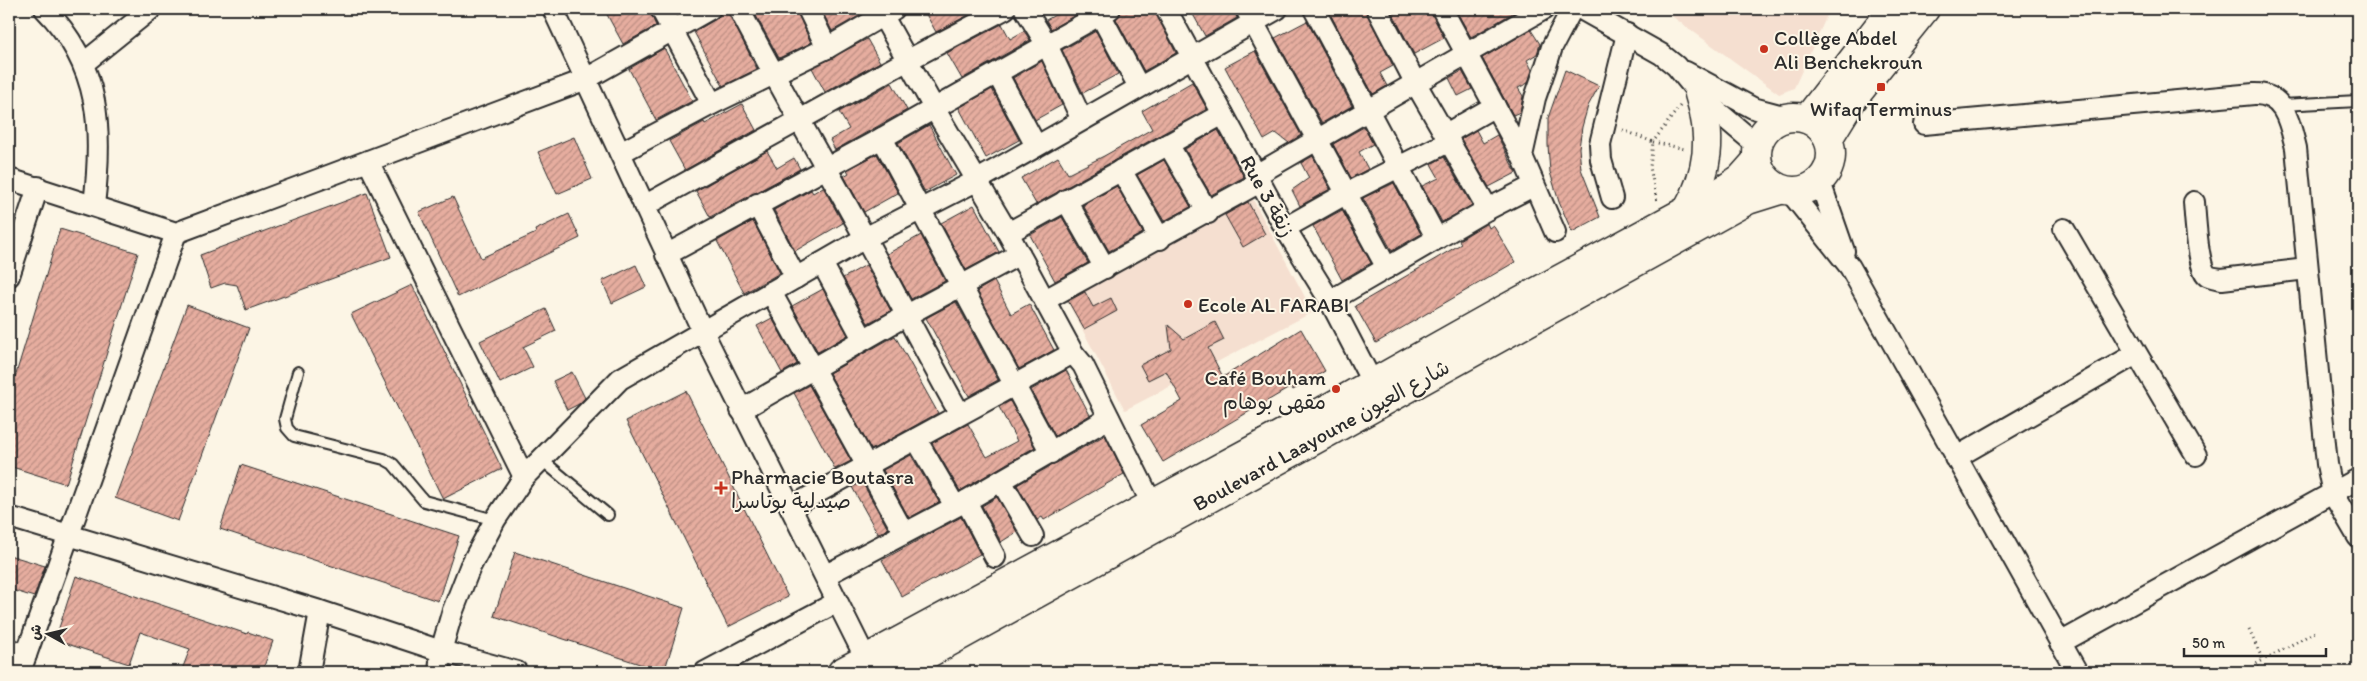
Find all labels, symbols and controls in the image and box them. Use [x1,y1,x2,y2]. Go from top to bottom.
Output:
place label: Collège Abdel Ali Benchekroun [1774,25,1923,74]
marker: Collège Abdel Ali Benchekroun [1758,43,1770,55]
marker: Wifaq Terminus [1875,81,1887,93]
place label: Wifaq Terminus [1810,96,1952,121]
street label: Rue 3 زنقة [1235,151,1301,241]
place label: Ecole AL FARABI [1198,292,1349,317]
marker: Ecole AL FARABI [1182,298,1194,310]
street label: Boulevard Laayoune شارع العيون [1188,354,1455,519]
place label: Café Bouham مقهى بوهام [1205,365,1326,418]
marker: Café Bouham مقهى بوهام [1330,383,1342,395]
place label: Pharmacie Boutasra صيدلية بوتاسرا [731,464,914,514]
marker: Pharmacie Boutasra صيدلية بوتاسرا [715,482,727,494]
north arrow [22,608,72,658]
text: ش [26,623,45,641]
scale bar [2184,626,2327,658]
text: 50 m [2192,634,2225,652]

